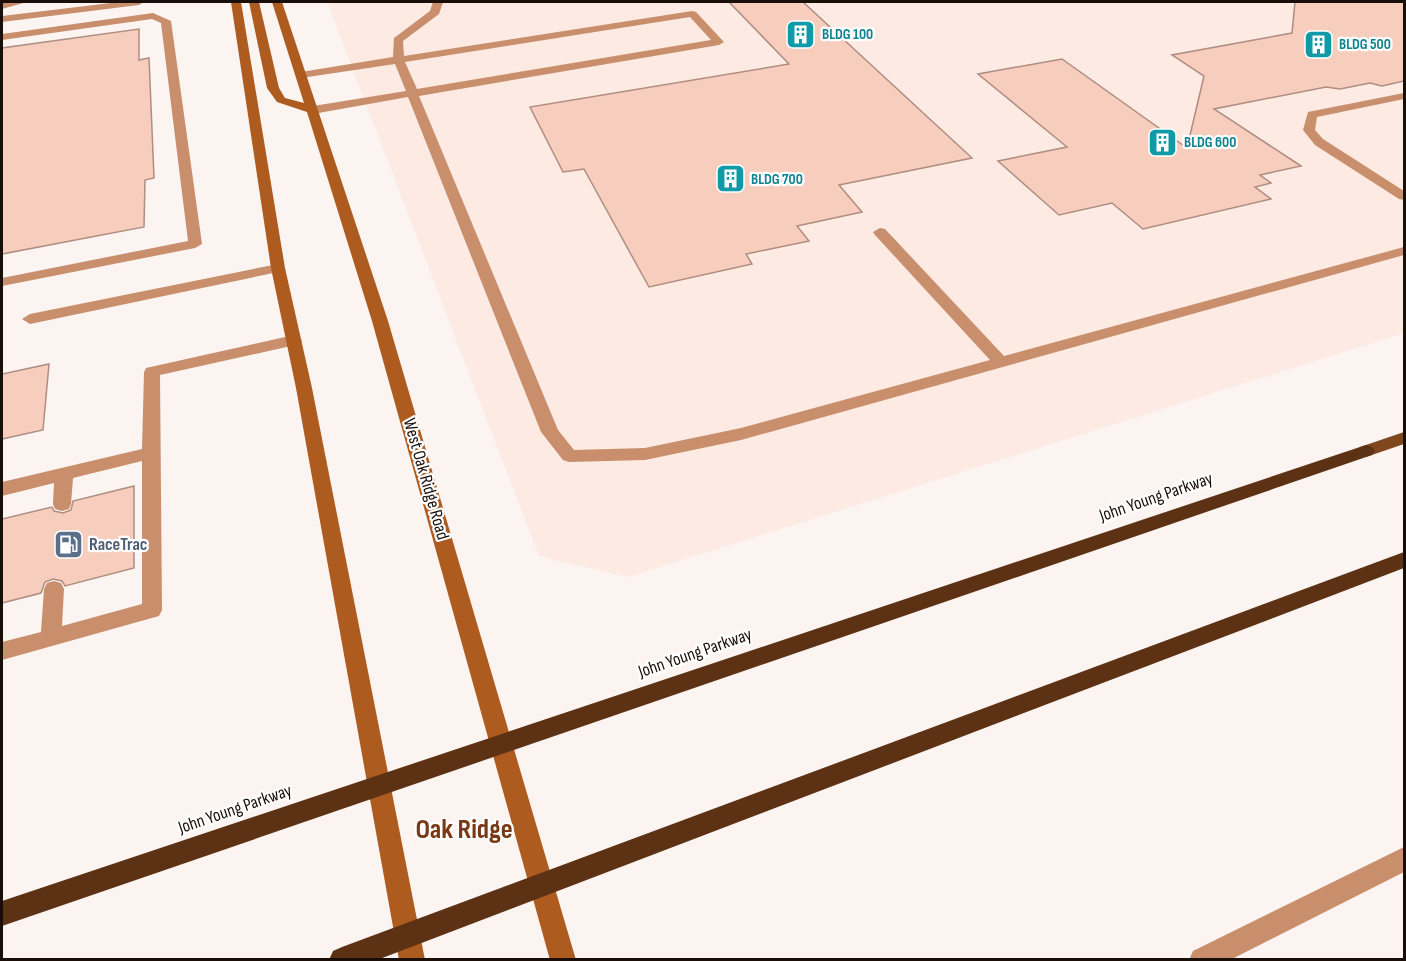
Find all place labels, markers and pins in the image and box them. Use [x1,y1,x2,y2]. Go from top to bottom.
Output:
building icon: BLDG 100 [785,18,817,50]
place label: BLDG 100 [822,25,873,44]
building icon: BLDG 500 [1302,28,1334,60]
place label: BLDG 500 [1339,35,1391,54]
building icon: BLDG 600 [1147,126,1179,158]
place label: BLDG 600 [1184,133,1236,152]
building icon: BLDG 700 [714,163,746,195]
place label: BLDG 700 [751,170,803,189]
fuel station icon: RaceTrac [52,528,84,560]
place label: RaceTrac [89,534,147,555]

